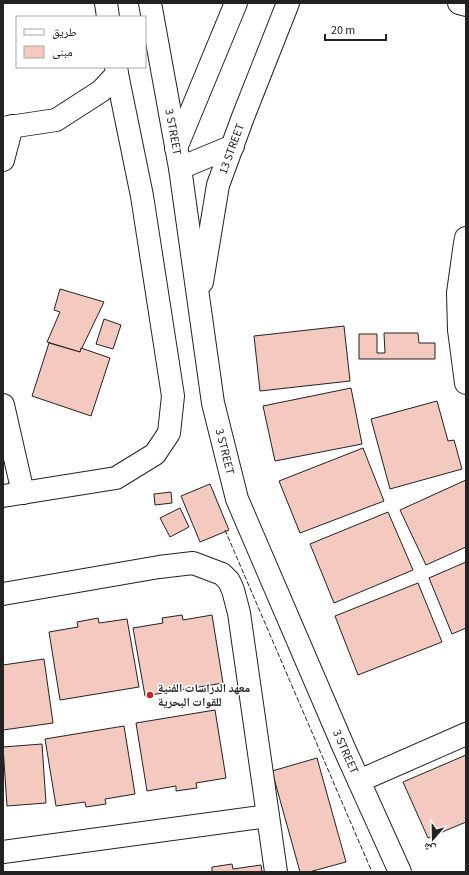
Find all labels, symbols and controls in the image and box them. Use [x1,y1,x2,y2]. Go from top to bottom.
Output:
legend [16,16,146,68]
scale bar [325,16,386,42]
text: 20 m [331,22,355,39]
text: طريق [52,24,77,41]
text: مبنى [52,44,73,61]
street label: 3 STREET [160,107,186,157]
street label: 13 STREET [215,121,249,177]
street label: 3 STREET [211,427,239,477]
place label: معهد الدراسات الفنية للقوات البحرية [158,680,250,711]
marker: معهد الدراسات الفنية للقوات البحرية [145,690,155,700]
street label: 3 STREET [328,727,363,777]
north arrow [413,819,453,859]
text: ش [421,839,438,857]

